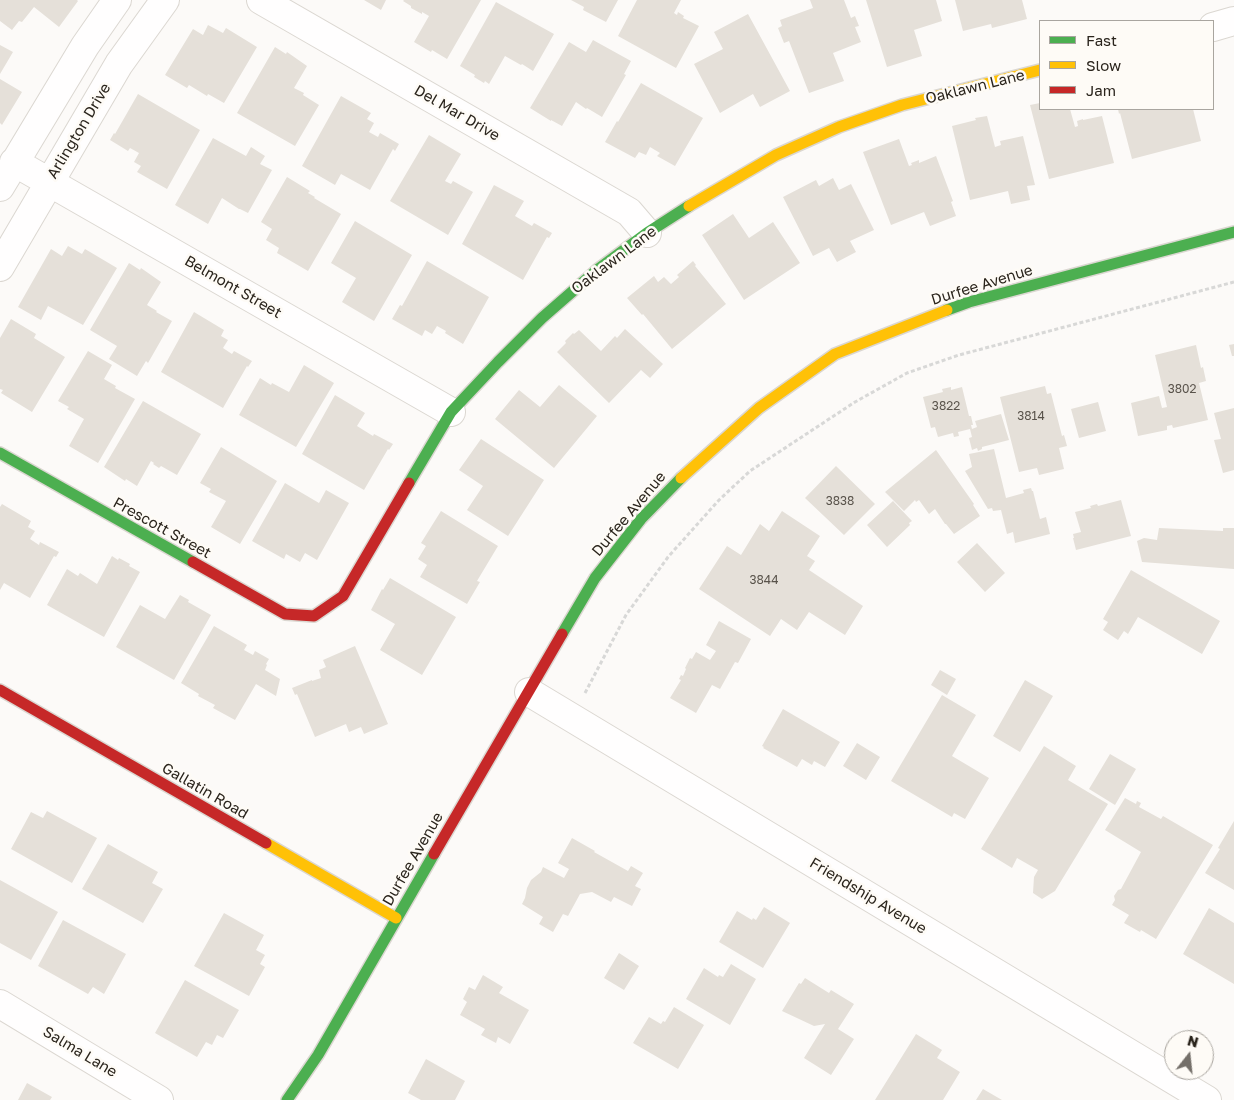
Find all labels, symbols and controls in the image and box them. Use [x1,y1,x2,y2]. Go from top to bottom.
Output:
legend [1039,20,1214,110]
text: Fast [1086,31,1117,49]
text: Slow [1086,56,1121,74]
street label: Oaklawn Lane [924,66,1026,108]
street label: Arlington Drive [43,80,115,182]
street label: Del Mar Drive [411,81,503,145]
text: Jam [1086,81,1116,99]
street label: Oaklawn Lane [568,222,660,298]
street label: Belmont Street [181,252,285,322]
street label: Durfee Avenue [929,261,1035,309]
house number: 3802 [1168,382,1196,396]
house number: 3822 [932,399,960,413]
house number: 3814 [1017,409,1045,423]
street label: Durfee Avenue [588,468,670,560]
street label: Prescott Street [110,494,214,562]
house number: 3838 [826,494,854,508]
house number: 3844 [750,573,778,587]
street label: Gallatin Road [159,759,251,823]
street label: Durfee Avenue [379,809,447,909]
street label: Friendship Avenue [806,854,930,938]
street label: Salma Lane [40,1023,120,1081]
north arrow [1164,1030,1214,1080]
text: N [1186,1031,1200,1051]

